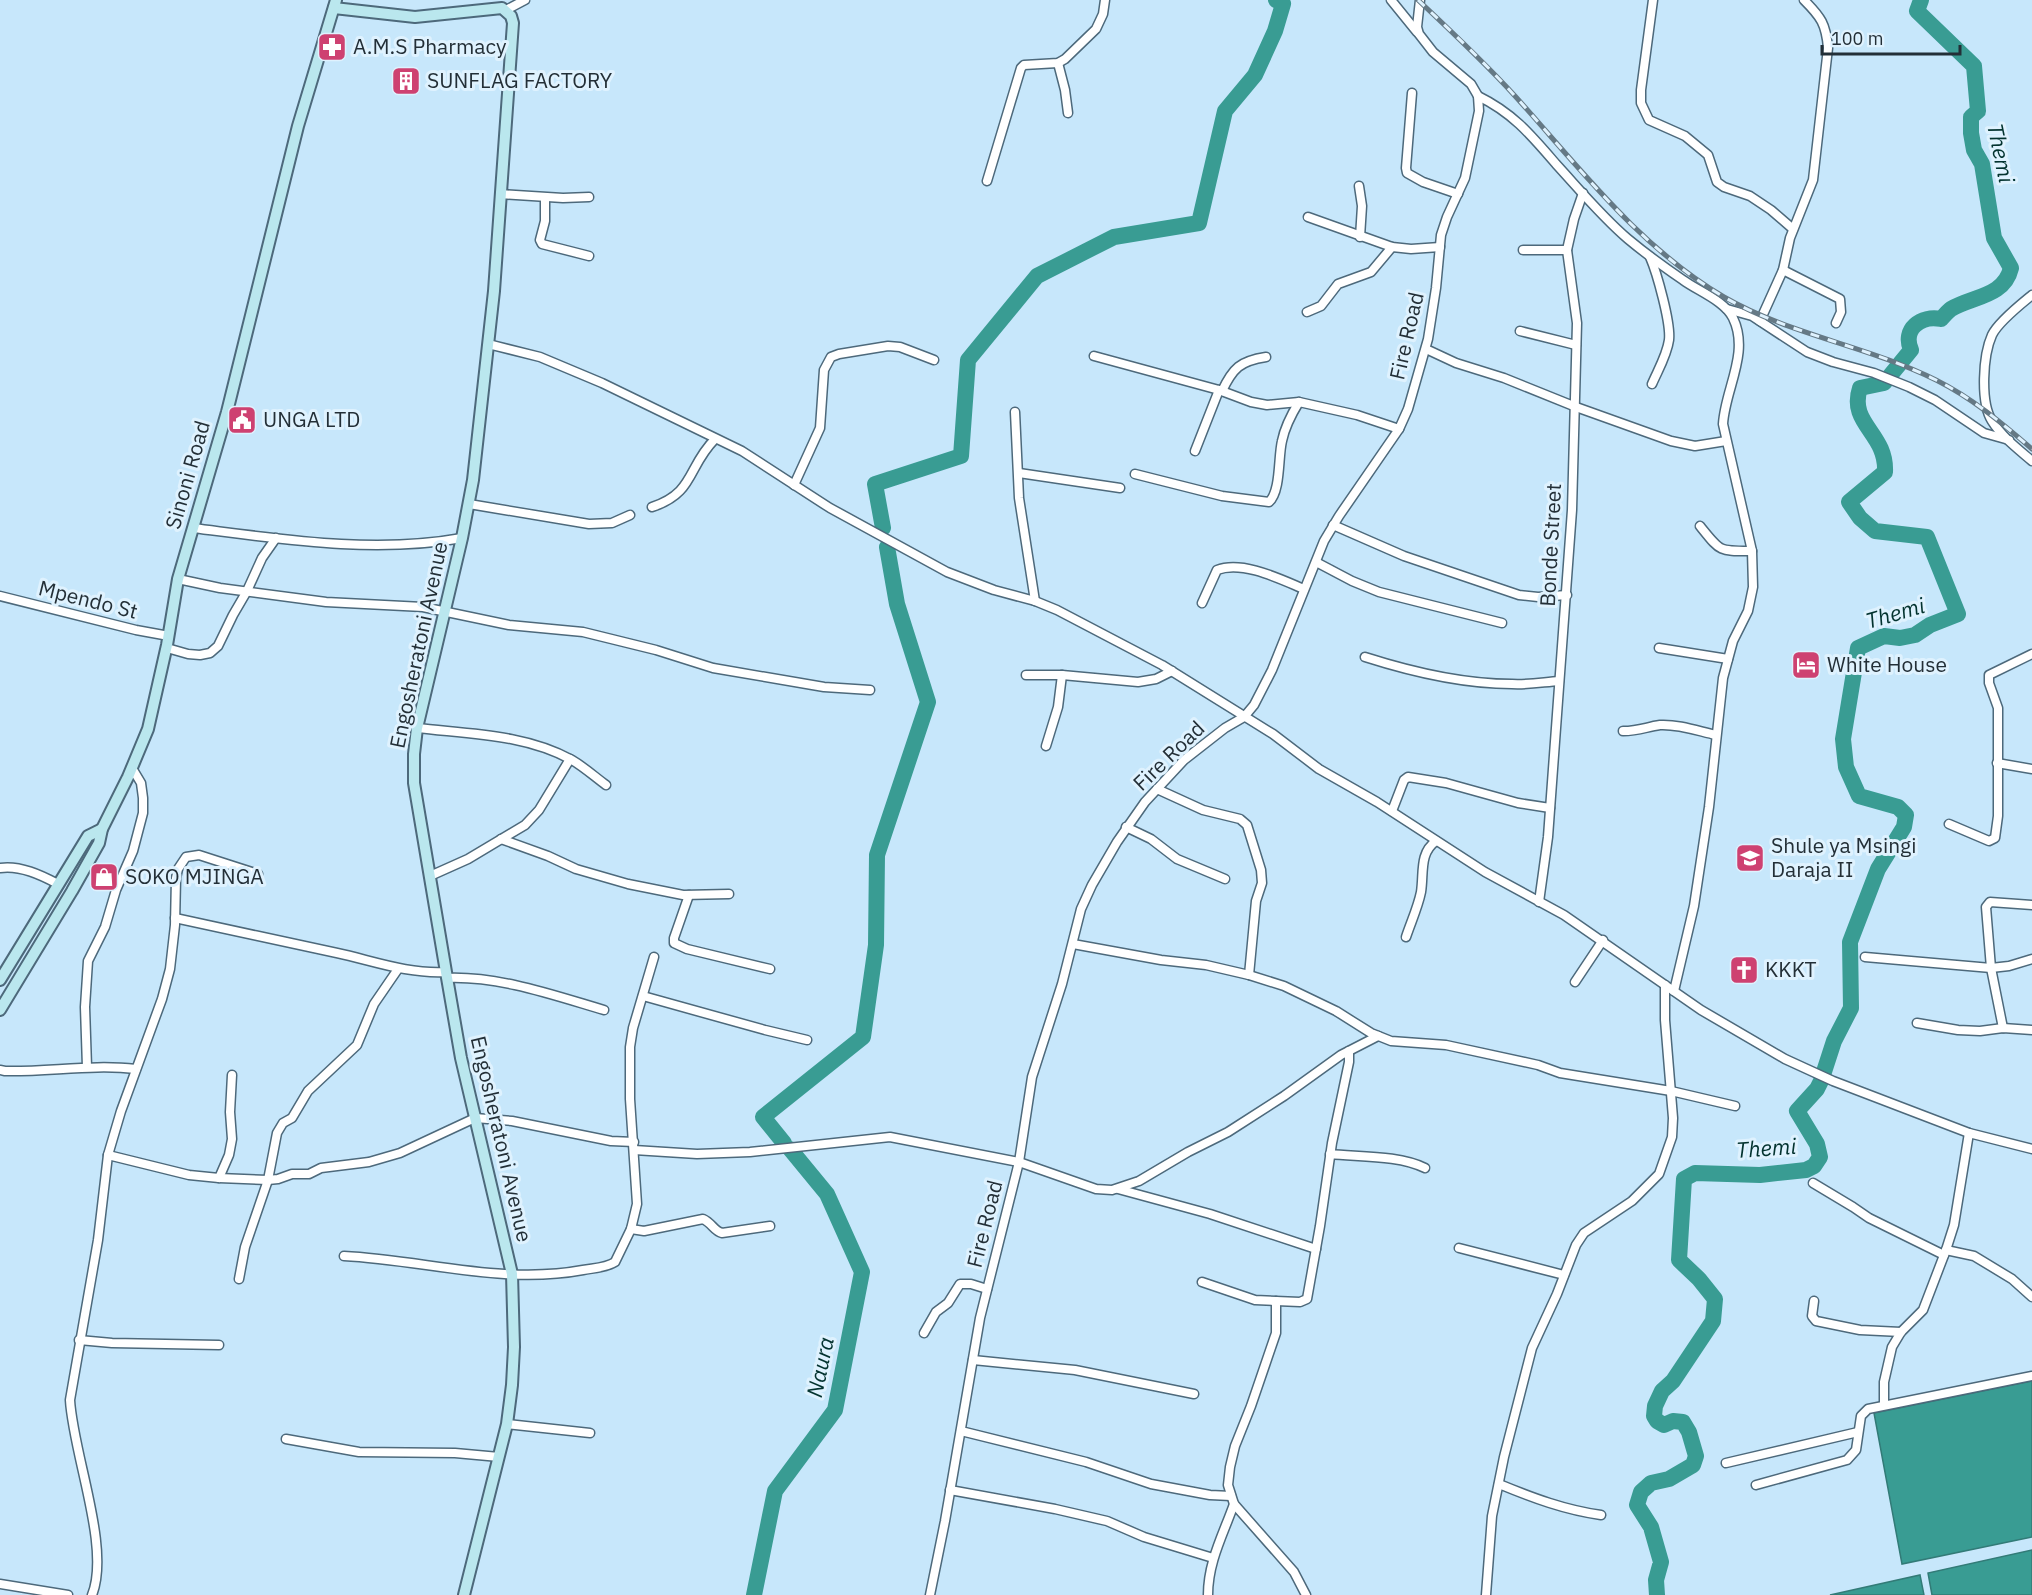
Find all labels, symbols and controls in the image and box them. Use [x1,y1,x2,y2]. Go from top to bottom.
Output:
scale bar [1822,18,1960,56]
text: 100 m [1831,27,1883,50]
pharmacy icon: A.M.S Pharmacy [316,31,348,63]
place label: A.M.S Pharmacy [353,32,507,60]
building icon: SUNFLAG FACTORY [390,65,422,97]
place label: SUNFLAG FACTORY [427,66,613,94]
water label: Themi [1981,120,2022,186]
street label: Fire Road [1382,289,1430,382]
public building icon: UNGA LTD [226,404,258,436]
place label: UNGA LTD [263,405,360,433]
street label: Sinoni Road [158,417,216,532]
street label: Bonde Street [1533,482,1567,607]
street label: Engosheratoni Avenue [382,539,454,751]
street label: Mpendo St [36,573,141,625]
water label: Themi [1862,590,1928,635]
hotel icon: White House [1790,649,1822,681]
place label: White House [1827,650,1947,678]
street label: Fire Road [1126,714,1210,796]
place label: Shule ya Msingi Daraja II [1771,831,1916,883]
school or university icon: Shule ya Msingi Daraja II [1734,842,1766,874]
shop icon: SOKO MJINGA [88,861,120,893]
place label: SOKO MJINGA [125,862,264,890]
church icon: KKKT [1728,954,1760,986]
place label: KKKT [1765,955,1817,983]
street label: Engosheratoni Avenue [465,1033,539,1245]
water label: Themi [1735,1131,1797,1164]
street label: Fire Road [960,1177,1008,1270]
water label: Naura [799,1334,840,1400]

